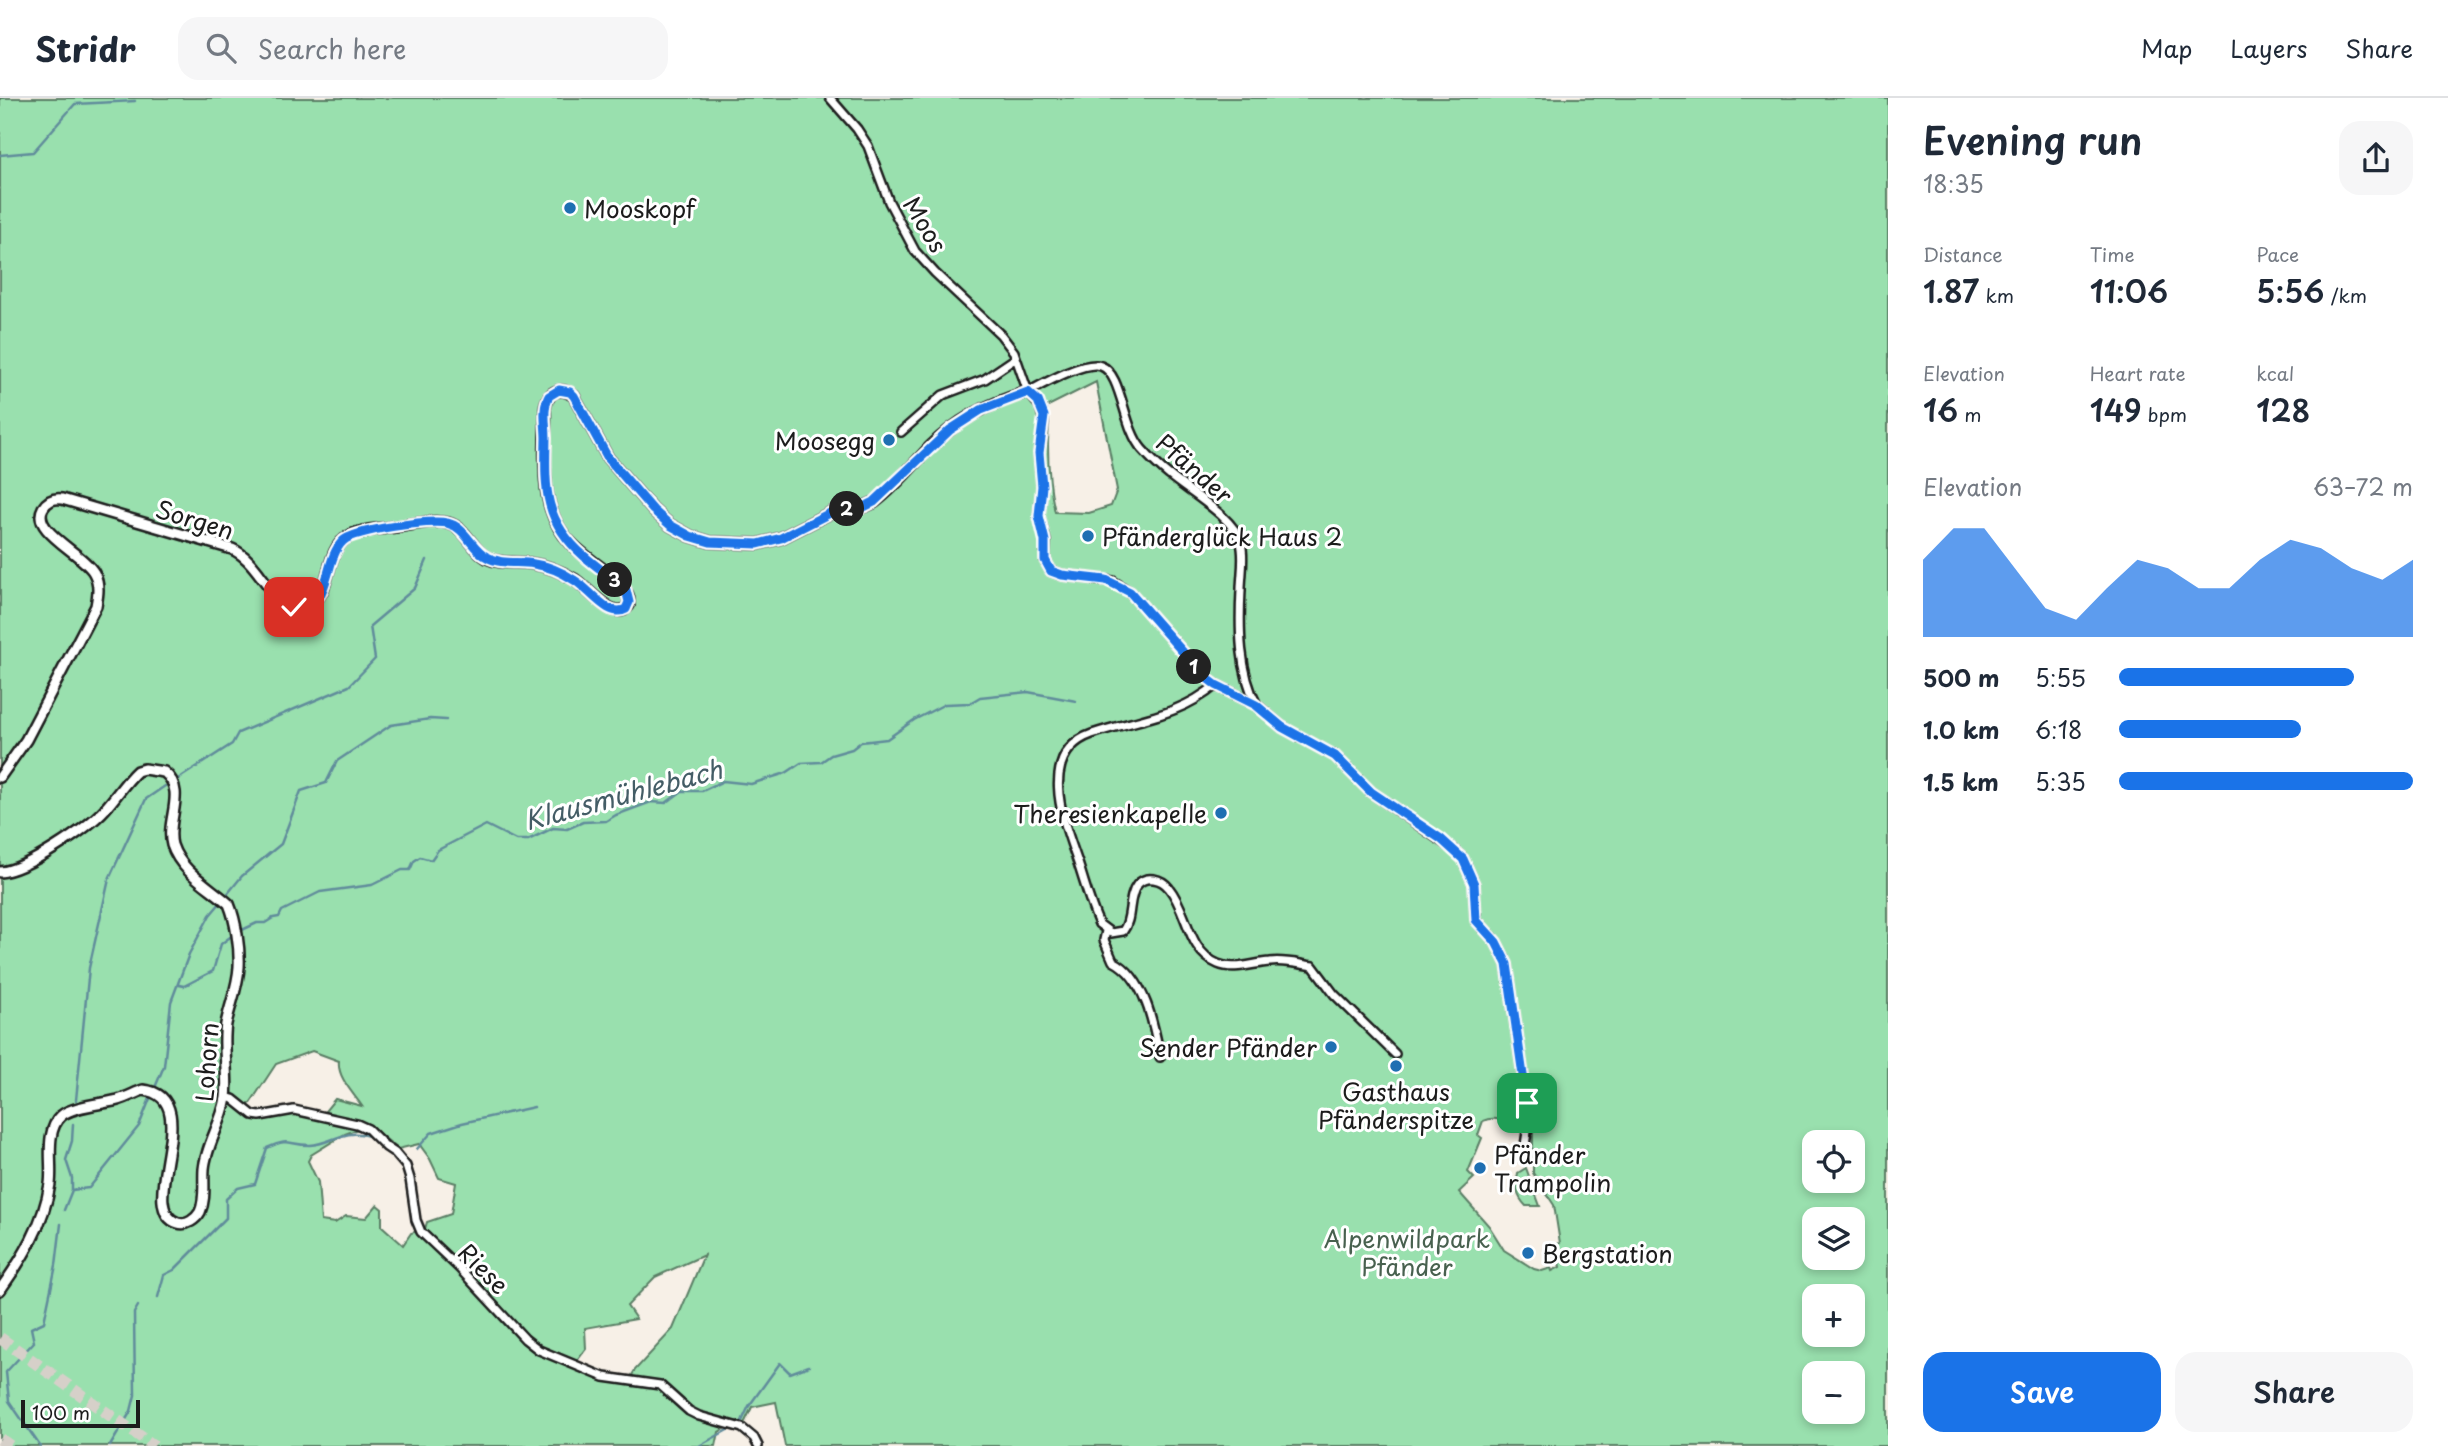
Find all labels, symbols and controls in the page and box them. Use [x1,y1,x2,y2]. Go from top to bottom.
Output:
search box [178,17,668,80]
text: Stridr [35,23,136,73]
icon: search [202,29,240,67]
text: Search here [258,29,406,68]
text: Map [2141,30,2192,66]
text: Layers [2230,30,2307,66]
text: Share [2345,30,2413,66]
text: Evening run [1923,111,2142,168]
button: share [2339,121,2413,195]
text: 18:35 [1923,166,1984,201]
street label: Moos [895,189,957,259]
place label: Mooskopf [584,190,697,226]
marker: Mooskopf [562,200,578,216]
text: Distance [1923,240,2003,268]
text: Time [2090,240,2135,268]
text: Pace [2256,240,2299,268]
text: 1.87 [1923,268,1979,313]
text: 11:06 [2090,268,2168,313]
text: 5:56 [2256,268,2324,313]
text: km [1979,281,2014,309]
text: /km [2324,281,2367,309]
text: Elevation [1923,359,2005,387]
text: Heart rate [2090,359,2186,387]
text: kcal [2256,359,2294,387]
text: 16 [1923,387,1958,432]
text: 149 [2090,387,2142,432]
text: 128 [2256,387,2310,432]
text: m [1958,400,1982,428]
text: bpm [2142,400,2187,428]
place label: Moosegg [775,422,875,458]
street label: Pfänder [1149,424,1241,512]
marker: Moosegg [881,432,897,448]
text: Elevation [1923,469,2022,504]
text: 63–72 m [2313,469,2413,504]
street label: Sorgen [151,490,239,548]
pin: 2 [830,492,864,526]
text: 2 [840,494,853,522]
place label: Pfänderglück Haus 2 [1102,518,1343,554]
marker: Pfänderglück Haus 2 [1080,528,1096,544]
pin: 3 [598,562,632,598]
text: 3 [608,565,621,593]
pin [264,577,324,637]
icon: check [275,588,313,626]
pin: 1 [1176,650,1212,684]
text: 1 [1189,652,1198,680]
text: 500 m [1923,660,2000,695]
text: 5:55 [2035,660,2086,695]
text: 1.0 km [1923,712,2000,747]
text: 6:18 [2035,712,2082,747]
water label: Klausmühlebach [520,749,727,839]
text: 1.5 km [1923,764,1999,799]
text: 5:35 [2035,764,2086,799]
place label: Theresienkapelle [1013,795,1207,831]
marker: Theresienkapelle [1213,805,1229,821]
street label: Lohorn [185,1021,227,1103]
place label: Sender Pfänder [1139,1029,1317,1065]
marker: Sender Pfänder [1323,1039,1339,1055]
marker: Gasthaus Pfänderspitze [1388,1058,1404,1074]
place label: Gasthaus Pfänderspitze [1318,1073,1474,1137]
pin [1497,1073,1557,1133]
icon: arrive [1508,1084,1546,1122]
map controls [1802,1130,1865,1424]
button: locate [1802,1130,1865,1193]
place label: Pfänder Trampolin [1494,1136,1611,1200]
marker: Pfänder Trampolin [1472,1160,1488,1176]
button: layers [1802,1207,1865,1270]
park label: Alpenwildpark Pfänder [1324,1220,1490,1284]
street label: Riese [450,1234,518,1302]
place label: Bergstation [1542,1235,1673,1271]
marker: Bergstation [1520,1245,1536,1261]
button: + [1802,1284,1865,1347]
button: Save [1923,1352,2161,1432]
button: Share [2175,1352,2413,1432]
button: − [1802,1361,1865,1424]
scale bar [21,1397,140,1429]
text: 100 m [32,1398,90,1426]

